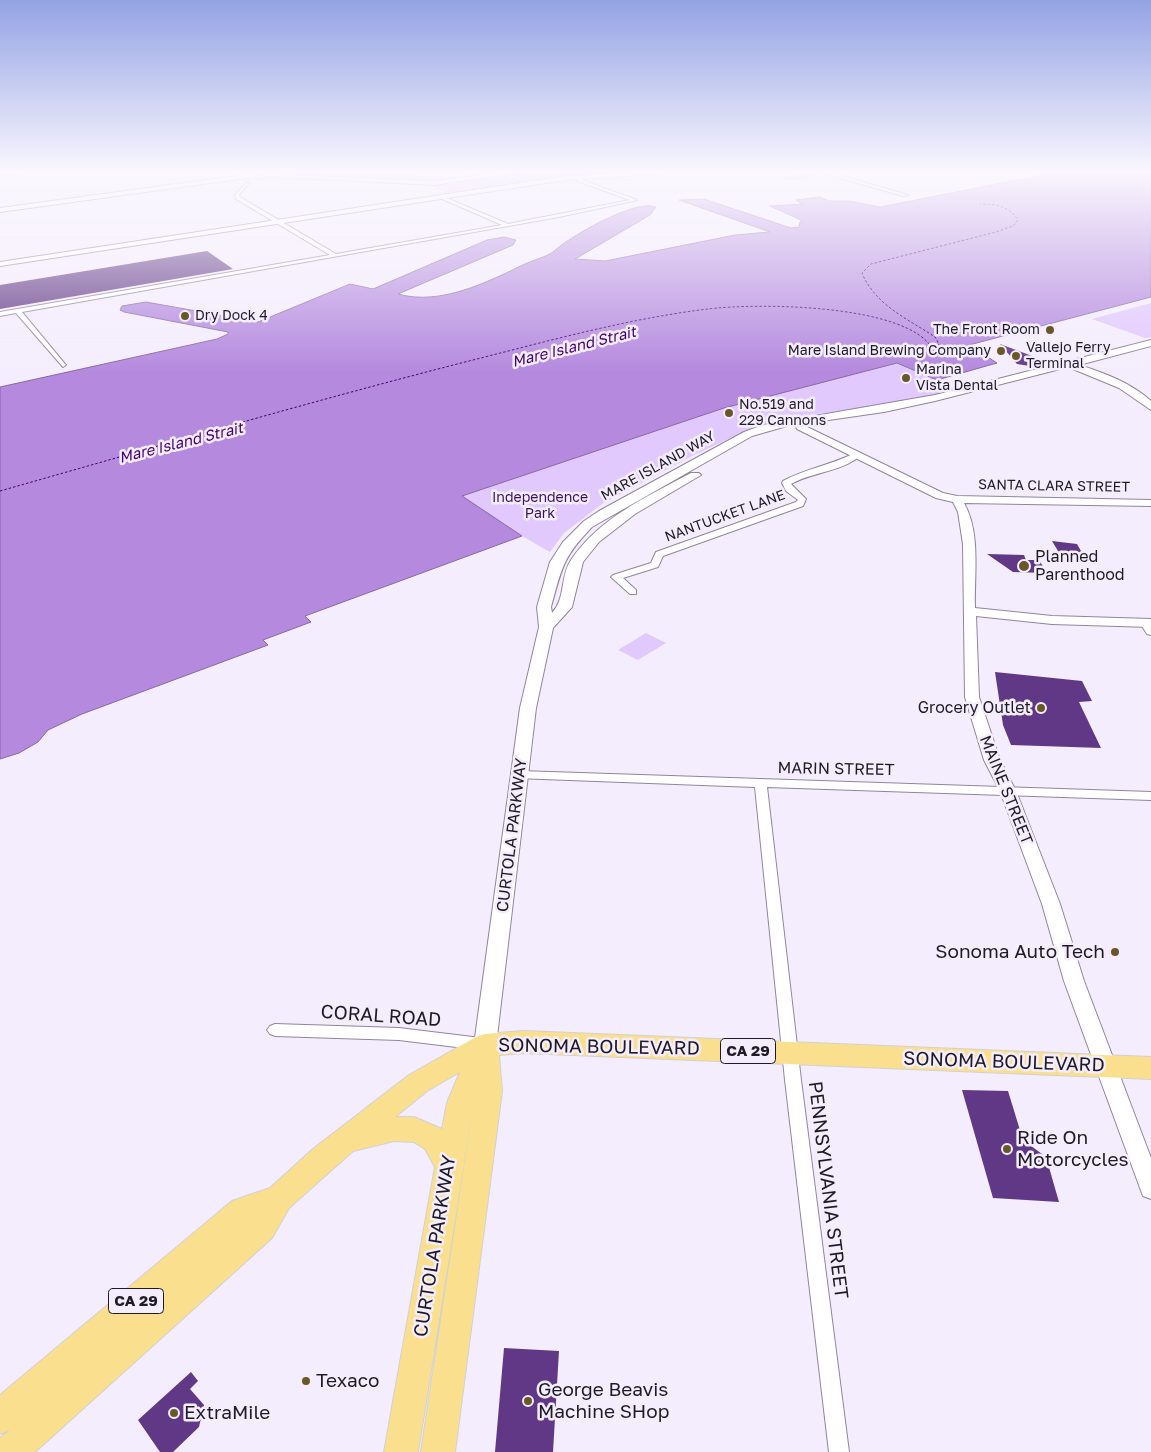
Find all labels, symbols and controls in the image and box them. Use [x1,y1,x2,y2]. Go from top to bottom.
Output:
place label: Dry Dock 4 [195,308,268,324]
marker: Dry Dock 4 [179,310,191,322]
place label: The Front Room [933,322,1040,338]
water label: Mare Island Strait [510,323,638,371]
marker: The Front Room [1044,324,1056,336]
place label: Vallejo Ferry Terminal [1026,340,1111,372]
place label: Mare Island Brewing Company [788,343,991,359]
marker: Mare Island Brewing Company [995,345,1007,357]
marker: Vallejo Ferry Terminal [1010,350,1022,362]
place label: Marina Vista Dental [916,362,998,394]
marker: Marina Vista Dental [900,372,912,384]
place label: No.519 and 229 Cannons [739,397,826,430]
marker: No.519 and 229 Cannons [723,407,735,419]
water label: Mare Island Strait [117,419,245,467]
street label: MARE ISLAND WAY [598,428,718,504]
street label: SANTA CLARA STREET [978,476,1130,496]
street label: NANTUCKET LANE [663,486,787,546]
park label: Independence Park [492,490,588,522]
place label: Planned Parenthood [1035,547,1125,585]
marker: Planned Parenthood [1017,559,1031,573]
place label: Grocery Outlet [918,698,1031,718]
marker: Grocery Outlet [1035,702,1047,714]
street label: MAINE STREET [975,733,1037,847]
street label: CURTOLA PARKWAY [493,757,531,913]
street label: MARIN STREET [777,758,895,780]
place label: Sonoma Auto Tech [935,941,1105,963]
marker: Sonoma Auto Tech [1109,946,1121,958]
street label: CORAL ROAD [320,1000,442,1032]
street label: SONOMA BOULEVARD [498,1034,700,1060]
road number: CA 29 [720,1038,776,1064]
street label: SONOMA BOULEVARD [903,1047,1105,1077]
street label: PENNSYLVANIA STREET [803,1080,853,1300]
place label: Ride On Motorcycles [1017,1127,1129,1171]
marker: Ride On Motorcycles [1001,1143,1013,1155]
street label: CURTOLA PARKWAY [409,1153,461,1339]
road number: CA 29 [108,1288,164,1314]
place label: Texaco [316,1370,379,1392]
marker: Texaco [300,1375,312,1387]
place label: George Beavis Machine SHop [538,1379,669,1423]
marker: George Beavis Machine SHop [522,1395,534,1407]
place label: ExtraMile [184,1402,270,1424]
marker: ExtraMile [168,1407,180,1419]

